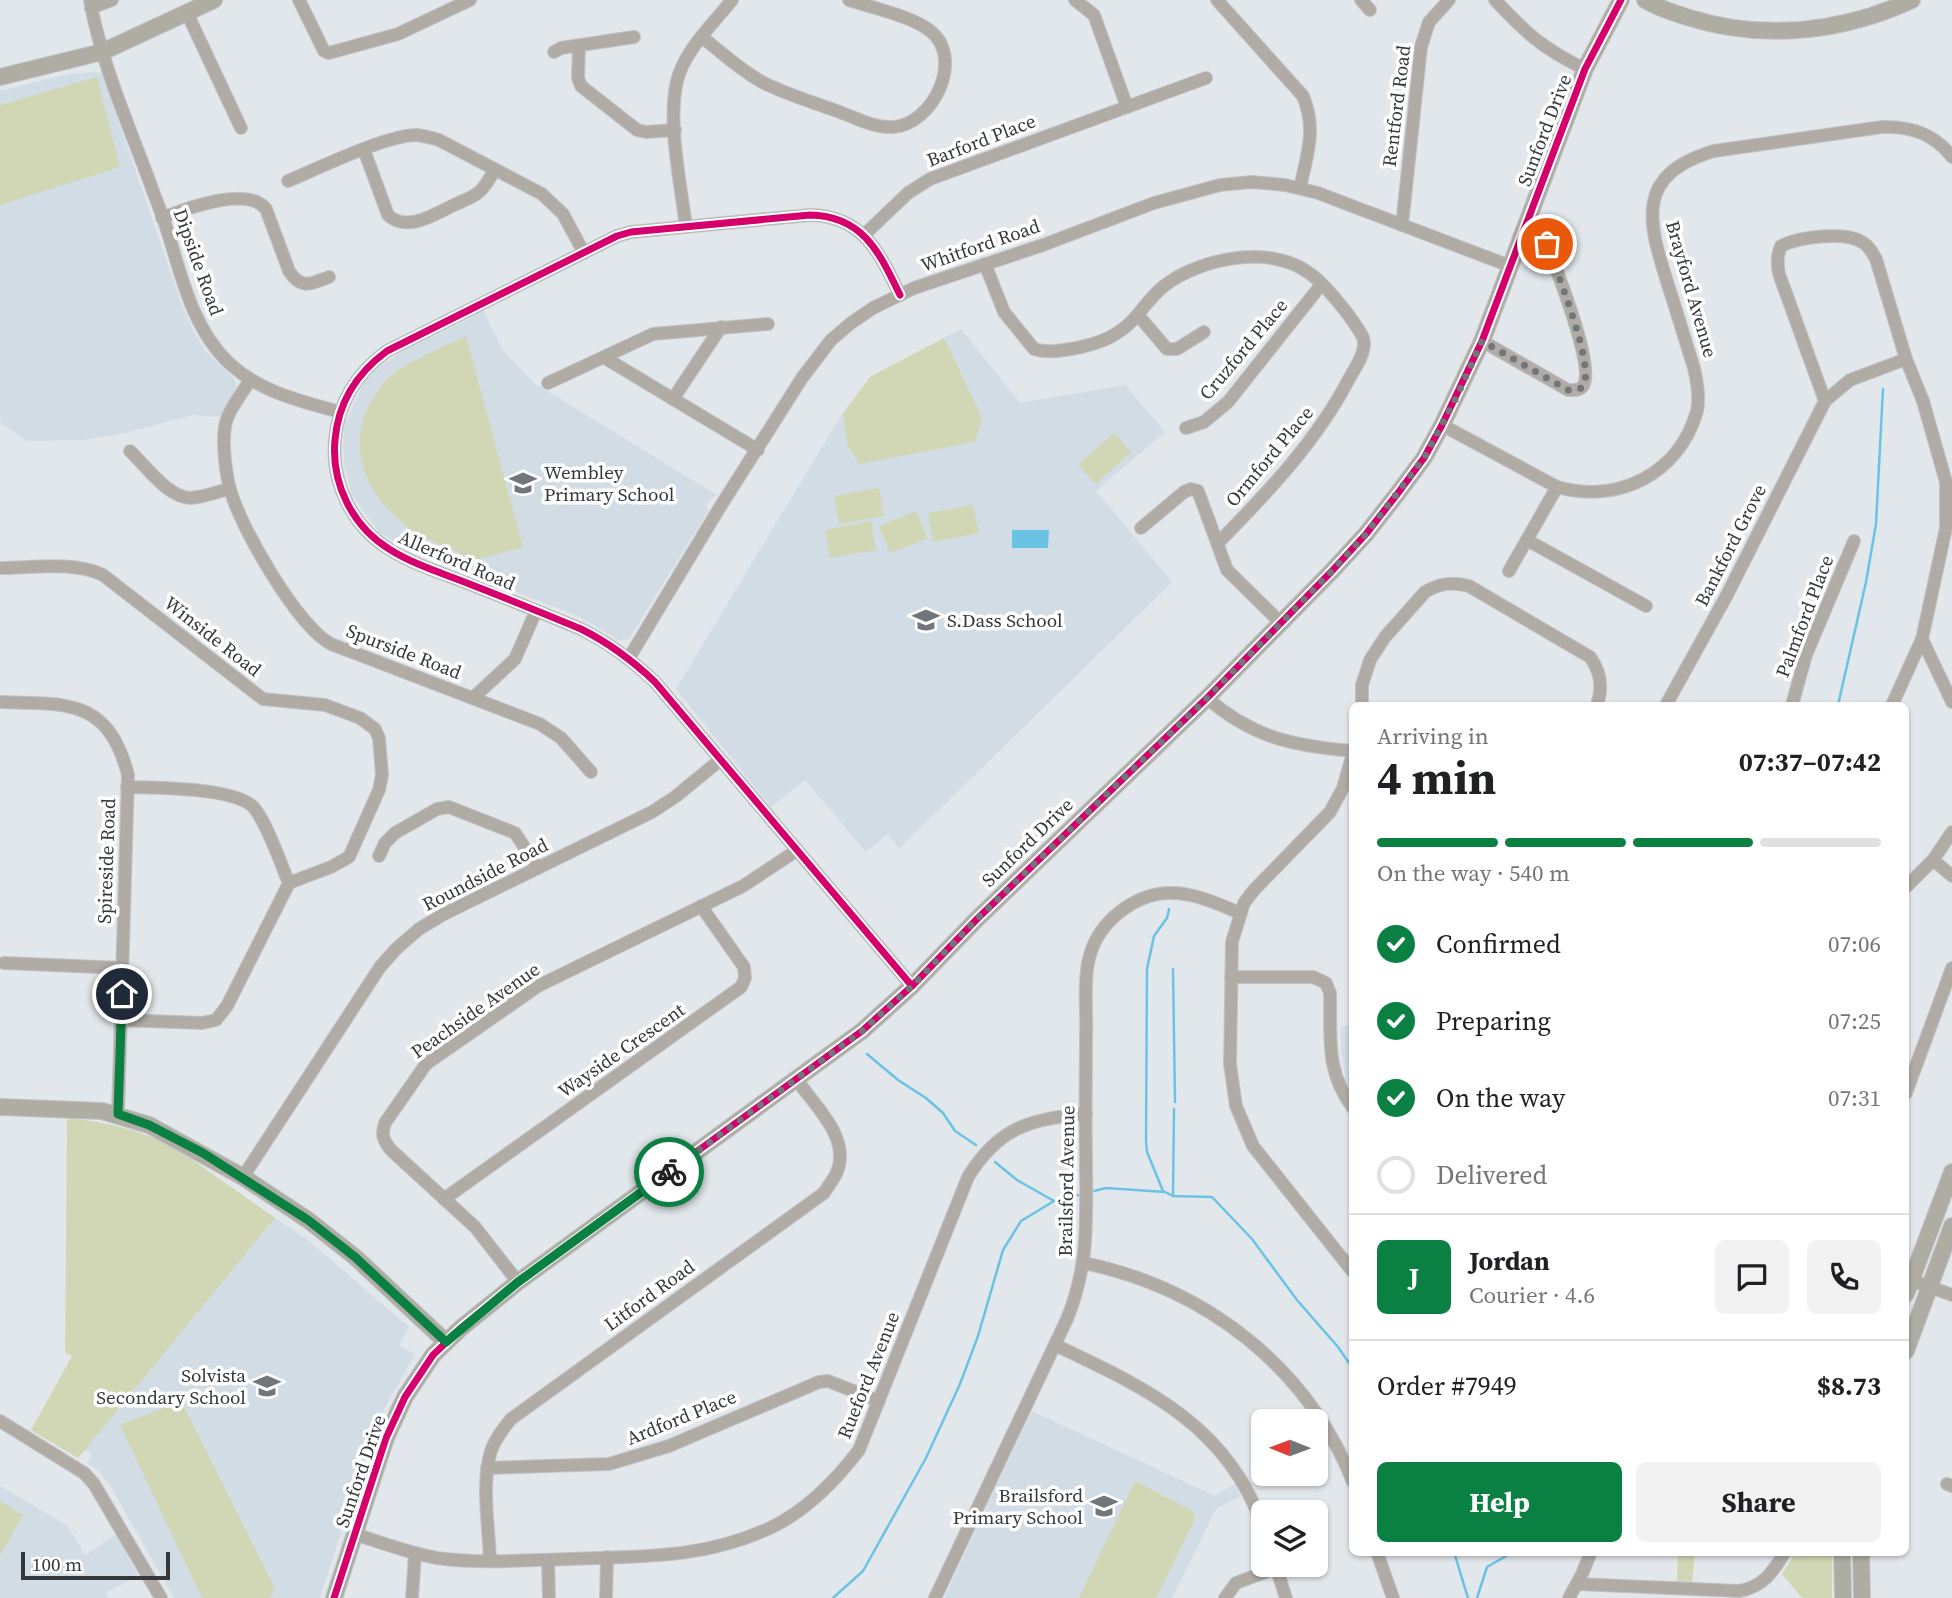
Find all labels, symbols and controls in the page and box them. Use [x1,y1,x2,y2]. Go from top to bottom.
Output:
street label: Rentford Road [1376,43,1416,168]
street label: Sunford Drive [1511,70,1577,190]
street label: Barford Place [923,107,1039,173]
street label: Dipside Road [168,205,230,319]
street label: Whitford Road [917,212,1043,278]
pin [1517,214,1577,274]
street label: Brayford Avenue [1660,218,1724,360]
icon: bag [1528,225,1566,263]
street label: Cruzford Place [1193,293,1293,405]
street label: Ormford Place [1219,400,1319,512]
place label: Wembley Primary School [544,459,675,507]
school or university icon: Wembley Primary School [508,468,538,498]
street label: Bankford Grove [1688,480,1772,610]
street label: Allerford Road [395,524,520,596]
street label: Palmford Place [1769,551,1839,681]
street label: Winside Road [159,590,267,682]
school or university icon: S.Dass School [911,605,941,635]
place label: S.Dass School [947,607,1063,633]
street label: Spurside Road [343,617,465,685]
text: Arriving in [1377,720,1489,752]
text: 07:37–07:42 [1739,744,1881,780]
text: 4 min [1377,746,1496,809]
street label: Sunford Drive [976,792,1078,892]
street label: Spireside Road [91,798,121,924]
street label: Roundside Road [418,831,552,917]
text: On the way · 540 m [1377,857,1570,889]
icon: check [1377,925,1415,963]
text: Confirmed [1436,926,1561,962]
text: 07:06 [1828,928,1881,960]
street label: Peachside Avenue [405,956,545,1064]
pin [92,964,152,1024]
icon: home [103,975,141,1013]
street label: Wayside Crescent [552,996,690,1103]
icon: check [1377,1002,1415,1040]
text: Preparing [1436,1003,1551,1039]
text: 07:25 [1828,1005,1881,1037]
icon: check [1377,1079,1415,1117]
text: On the way [1436,1080,1565,1116]
text: 07:31 [1828,1082,1881,1114]
street label: Brailsford Avenue [1052,1105,1080,1257]
courier [634,1137,704,1207]
icon: bike [650,1153,688,1191]
text: Delivered [1436,1157,1547,1193]
button: chat [1715,1240,1789,1314]
button: phone [1807,1240,1881,1314]
text: Jordan [1469,1243,1550,1279]
street label: Litford Road [598,1253,700,1337]
text: J [1409,1259,1419,1295]
text: Courier · 4.6 [1469,1279,1595,1311]
street label: Rueford Avenue [831,1308,905,1442]
place label: Solvista Secondary School [96,1362,246,1410]
text: Order #7949 [1377,1368,1517,1404]
text: $8.73 [1817,1368,1881,1404]
school or university icon: Solvista Secondary School [252,1371,282,1401]
street label: Ardford Place [622,1383,740,1451]
north arrow [1251,1409,1328,1486]
map controls [1251,1409,1328,1577]
street label: Sunford Drive [329,1411,391,1531]
button: Help [1377,1462,1622,1542]
button: Share [1636,1462,1881,1542]
place label: Brailsford Primary School [953,1482,1083,1530]
school or university icon: Brailsford Primary School [1089,1491,1119,1521]
button: layers [1251,1500,1328,1577]
scale bar [21,1549,170,1581]
text: 100 m [32,1551,82,1577]

